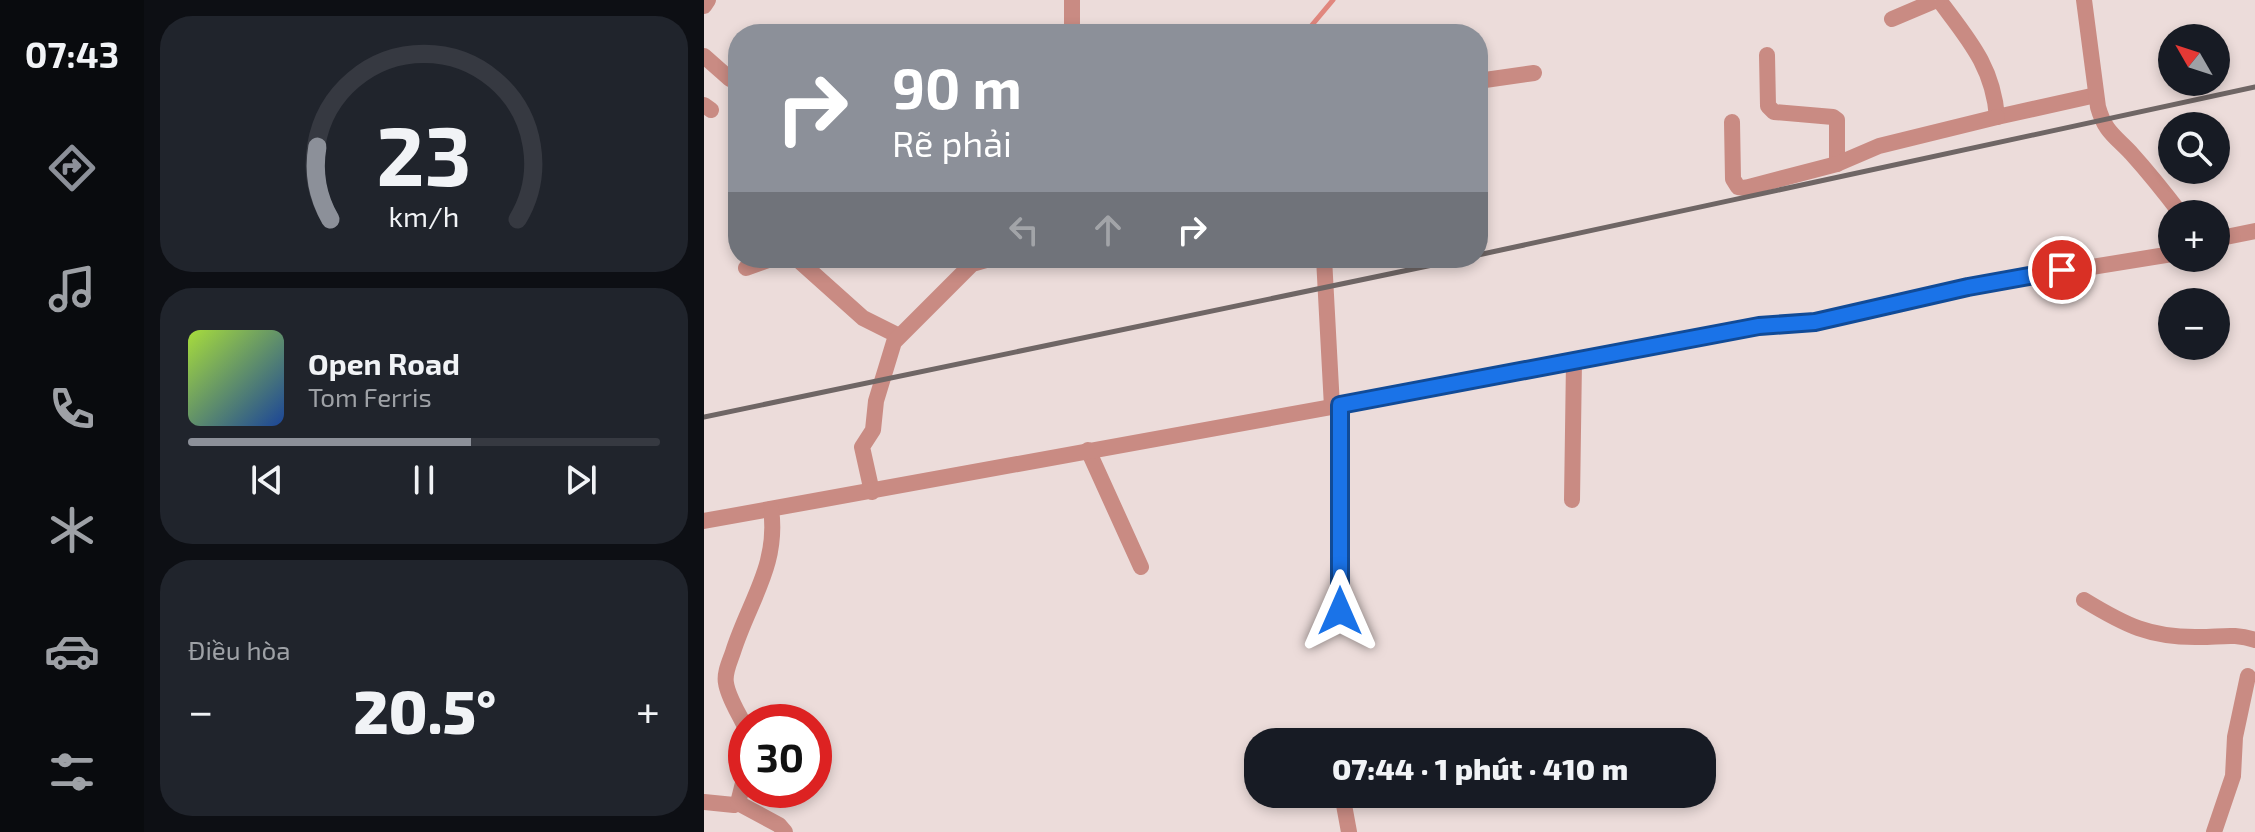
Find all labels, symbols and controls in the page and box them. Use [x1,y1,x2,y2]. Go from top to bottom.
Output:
north arrow [2158,24,2230,96]
map controls [2158,24,2230,360]
text: 07:43 [25,32,119,75]
text: 90 m [892,53,1022,120]
icon: right [760,56,864,160]
text: 23 [376,103,472,203]
button: search [2158,112,2230,184]
text: Rẽ phải [892,121,1012,164]
icon: directions [44,140,100,196]
text: km/h [389,198,459,233]
button: + [2158,200,2230,272]
icon: left [1002,208,1046,252]
icon: ahead [1086,208,1130,252]
icon: right [1170,208,1214,252]
pin [2028,236,2096,304]
icon: arrive [2040,248,2084,292]
icon: music [44,261,100,317]
button: − [2158,288,2230,360]
text: Open Road [308,345,460,381]
icon: phone [44,381,100,437]
text: Tom Ferris [308,381,432,412]
icon: previous [245,458,289,502]
icon: pause [402,458,446,502]
icon: next [559,458,603,502]
icon: climate [44,502,100,558]
position arrow [1298,569,1382,653]
icon: car [44,623,100,679]
text: Điều hòa [188,634,291,665]
text: 20.5° [353,674,496,746]
text: − [188,683,214,736]
text: + [636,683,660,736]
speed limit sign: 30 [728,704,832,808]
icon: filters [44,744,100,800]
text: 07:44 · 1 phút · 410 m [1332,750,1628,786]

